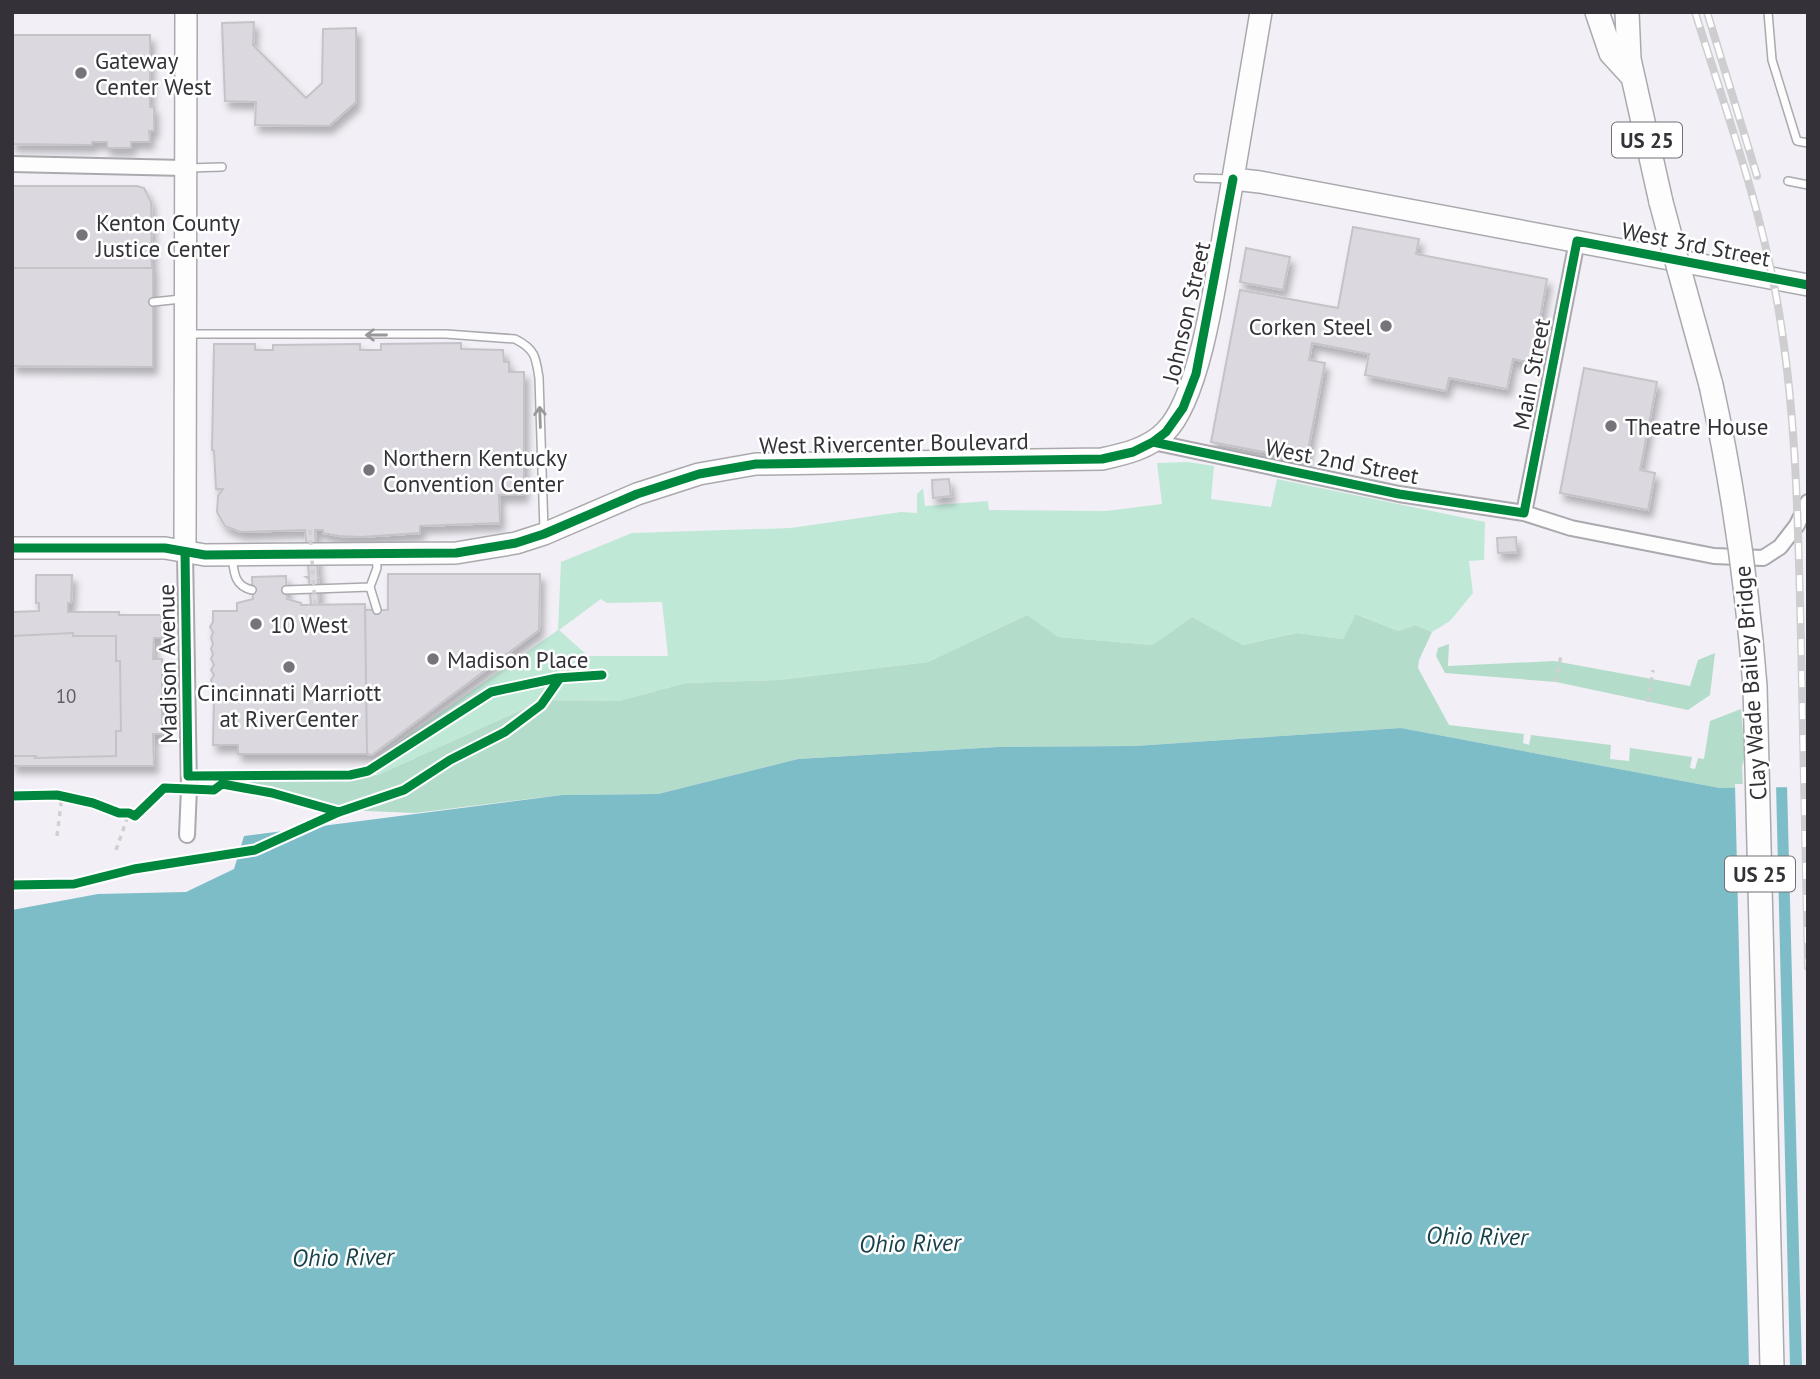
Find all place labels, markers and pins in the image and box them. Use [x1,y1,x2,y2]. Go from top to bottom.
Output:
place label: Gateway Center West [95,46,212,101]
marker: Gateway Center West [73,65,89,81]
place label: Kenton County Justice Center [95,208,240,263]
marker: Kenton County Justice Center [74,227,90,243]
place label: Corken Steel [1249,312,1372,341]
marker: Corken Steel [1378,318,1394,334]
place label: Theatre House [1625,412,1768,441]
marker: Theatre House [1603,418,1619,434]
place label: Northern Kentucky Convention Center [383,443,568,498]
marker: Northern Kentucky Convention Center [361,462,377,478]
place label: 10 West [270,610,348,639]
marker: 10 West [248,616,264,632]
place label: Madison Place [447,645,588,674]
marker: Madison Place [425,651,441,667]
marker: Cincinnati Marriott at RiverCenter [281,659,297,675]
place label: Cincinnati Marriott at RiverCenter [197,678,381,733]

